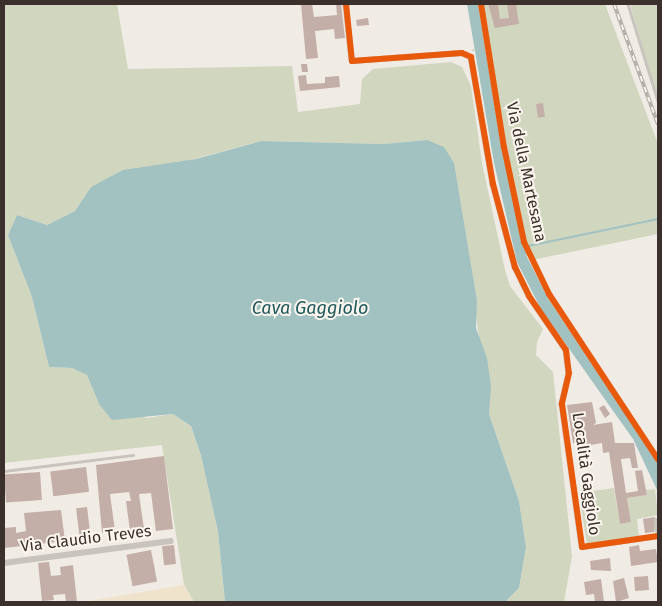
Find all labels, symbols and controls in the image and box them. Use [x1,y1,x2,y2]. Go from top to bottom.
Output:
street label: Via della Martesana [502,100,550,244]
water label: Cava Gaggiolo [252,297,368,319]
street label: Località Gaggiolo [568,411,604,537]
street label: Via Claudio Treves [20,521,152,557]

